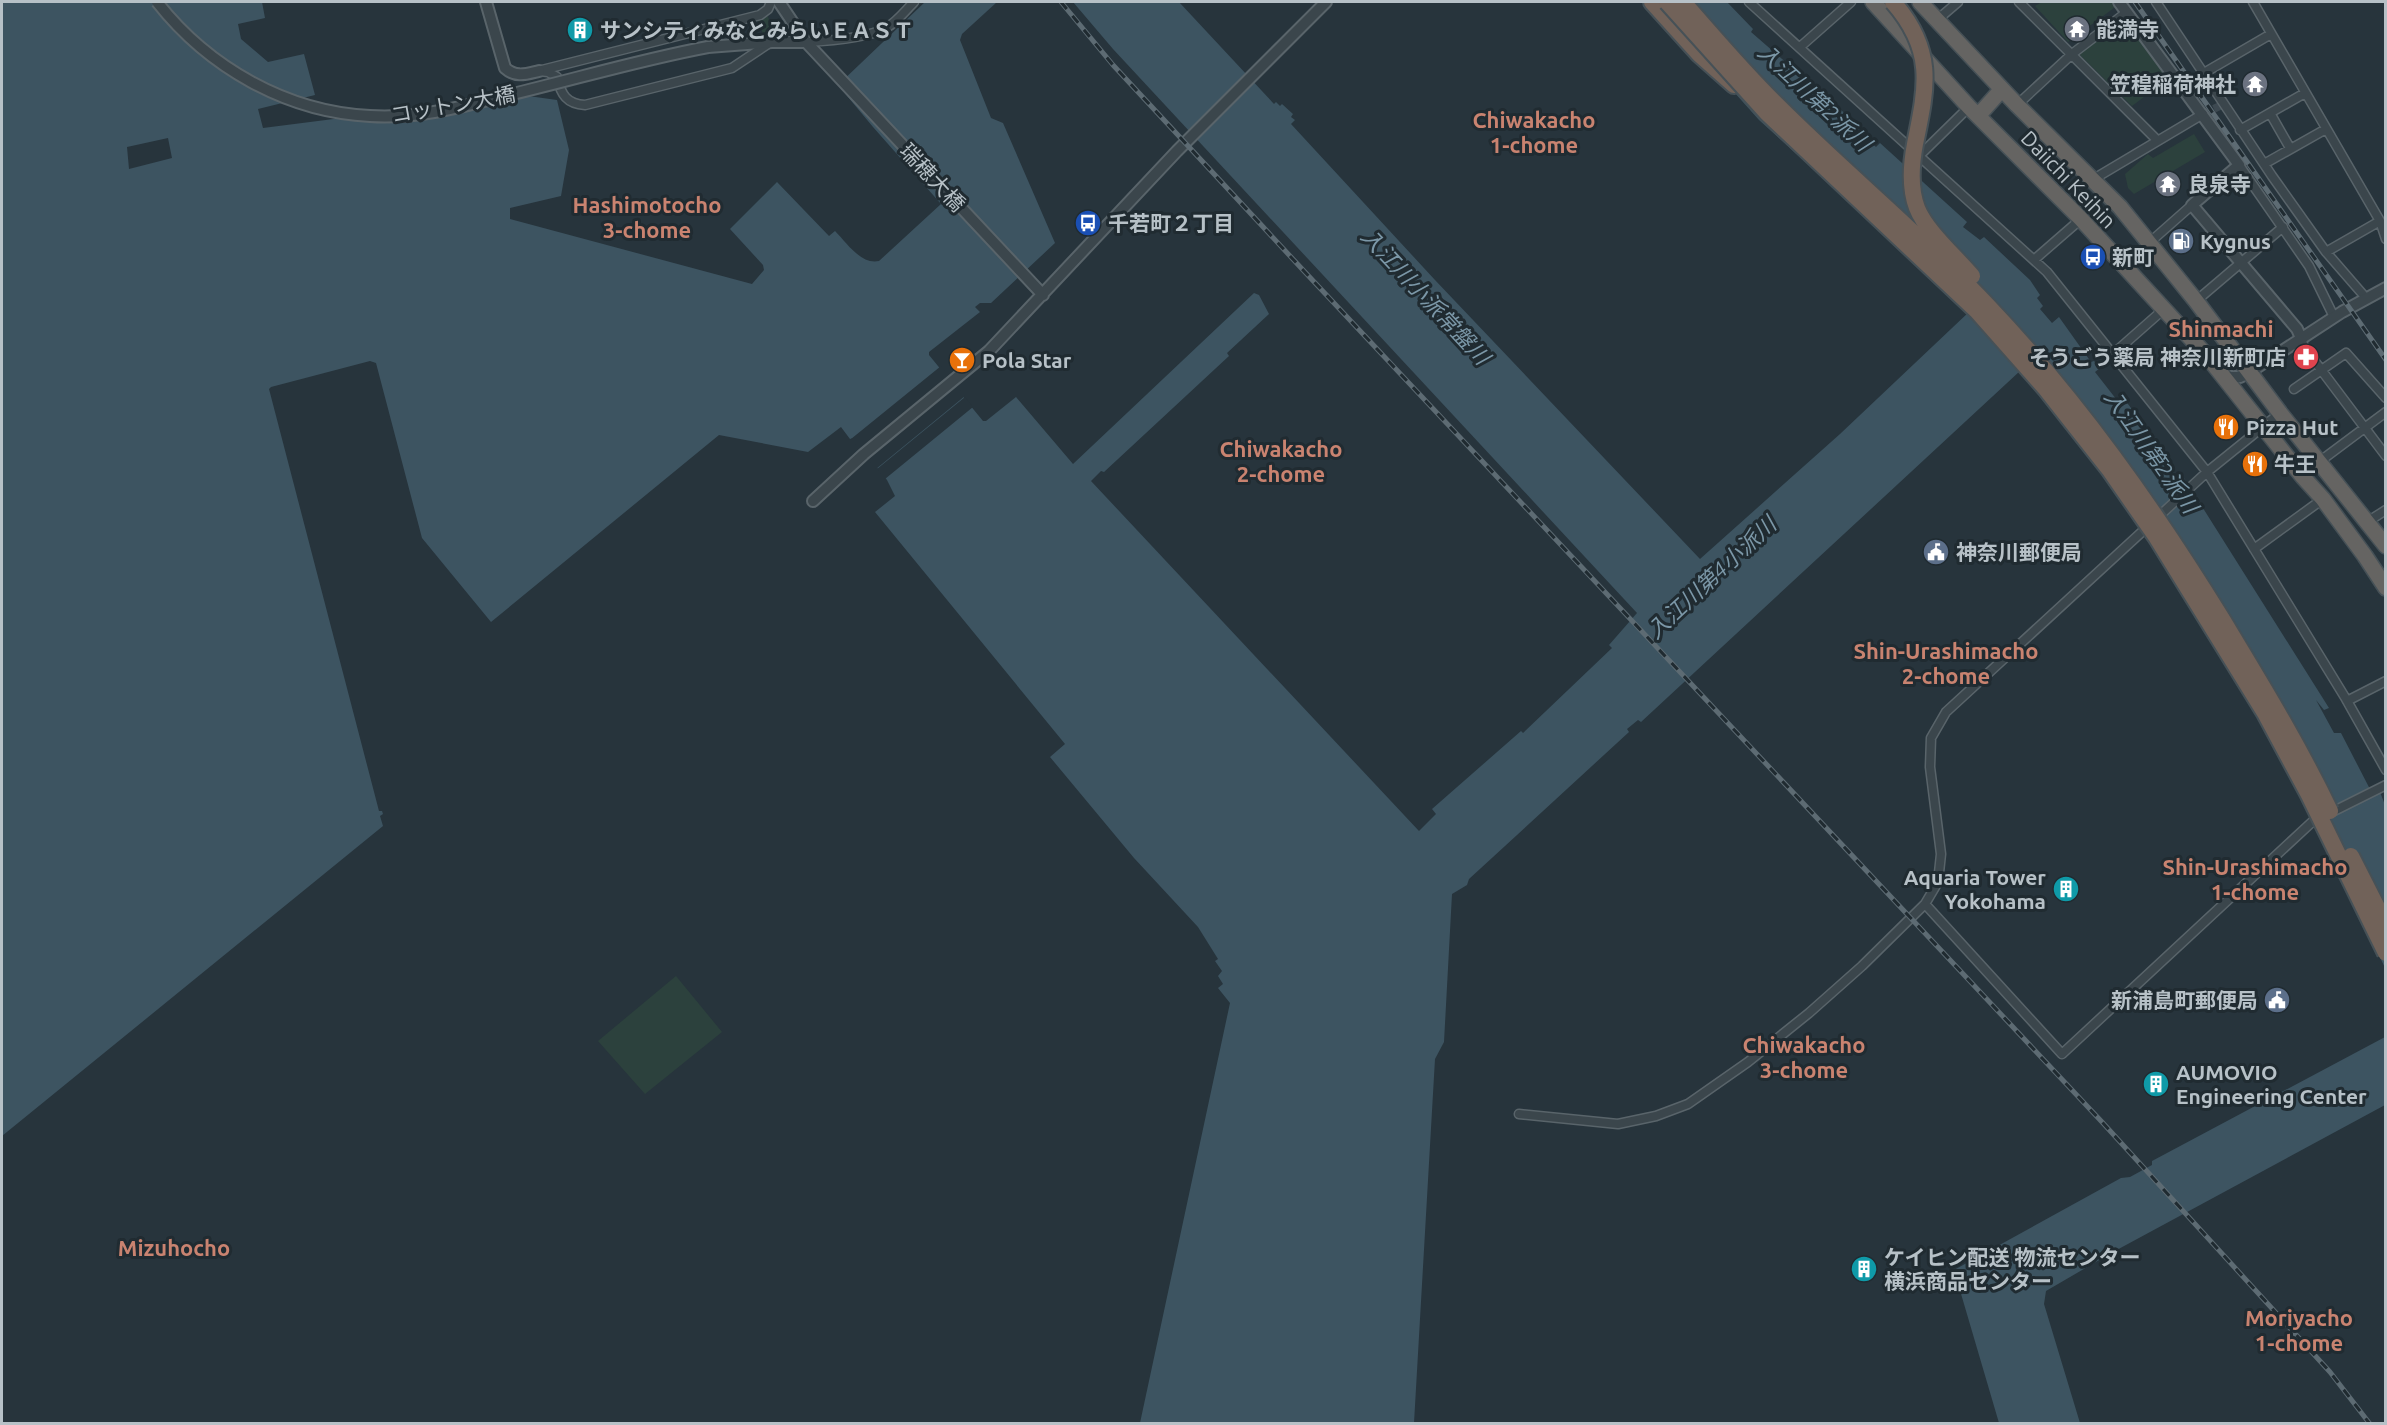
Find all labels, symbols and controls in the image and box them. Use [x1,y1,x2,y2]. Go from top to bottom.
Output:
temple icon: 能満寺 [2062,14,2092,44]
building icon: サンシティみなとみらいＥＡＳＴ [565,15,595,45]
place label: 能満寺 [2096,17,2159,41]
place label: サンシティみなとみらいＥＡＳＴ [600,18,914,42]
water label: 入江川第2派川 [1754,39,1878,157]
temple icon: 笠䅣稲荷神社 [2240,69,2270,99]
place label: 笠䅣稲荷神社 [2110,72,2236,96]
street label: コットン大橋 [389,81,517,127]
district label: Chiwakacho 1-chome [1473,107,1595,157]
street label: Daiichi Keihin [2017,125,2121,233]
street label: 瑞穂大橋 [896,138,970,216]
temple icon: 良泉寺 [2153,169,2183,199]
place label: 良泉寺 [2188,172,2251,196]
district label: Hashimotocho 3-chome [573,192,721,242]
bus stop icon: 千若町２丁目 [1073,208,1103,238]
place label: 千若町２丁目 [1108,211,1234,235]
water label: 入江川小派常盤川 [1357,223,1497,370]
fuel station icon: Kygnus [2166,226,2196,256]
place label: Kygnus [2200,229,2271,253]
bus stop icon: 新町 [2078,242,2108,272]
place label: 新町 [2112,245,2154,269]
district label: Shinmachi [2168,316,2274,341]
pharmacy icon: そうごう薬局 神奈川新町店 [2291,342,2321,372]
bar icon: Pola Star [947,345,977,375]
place label: そうごう薬局 神奈川新町店 [2029,345,2286,369]
place label: Pola Star [982,348,1072,372]
water label: 入江川第2派川 [2100,385,2205,519]
restaurant icon: Pizza Hut [2211,412,2241,442]
place label: Pizza Hut [2246,415,2338,439]
district label: Chiwakacho 2-chome [1220,436,1342,486]
restaurant icon: 牛王 [2240,449,2270,479]
place label: 牛王 [2274,452,2316,476]
water label: 入江川第4小派川 [1642,510,1782,643]
public building icon: 神奈川郵便局 [1921,537,1951,567]
place label: 神奈川郵便局 [1956,540,2082,564]
district label: Shin-Urashimacho 2-chome [1854,638,2038,688]
district label: Shin-Urashimacho 1-chome [2163,854,2347,904]
place label: Aquaria Tower Yokohama [1904,865,2046,913]
building icon: Aquaria Tower Yokohama [2051,874,2081,904]
public building icon: 新浦島町郵便局 [2262,985,2292,1015]
place label: 新浦島町郵便局 [2111,988,2258,1012]
district label: Chiwakacho 3-chome [1743,1032,1865,1082]
place label: AUMOVIO Engineering Center [2176,1060,2367,1108]
building icon: AUMOVIO Engineering Center [2141,1069,2171,1099]
district label: Mizuhocho [118,1235,230,1260]
place label: ケイヒン配送 物流センター 横浜商品センター [1884,1245,2141,1293]
building icon: ケイヒン配送 物流センター 横浜商品センター [1849,1254,1879,1284]
district label: Moriyacho 1-chome [2245,1305,2353,1355]

